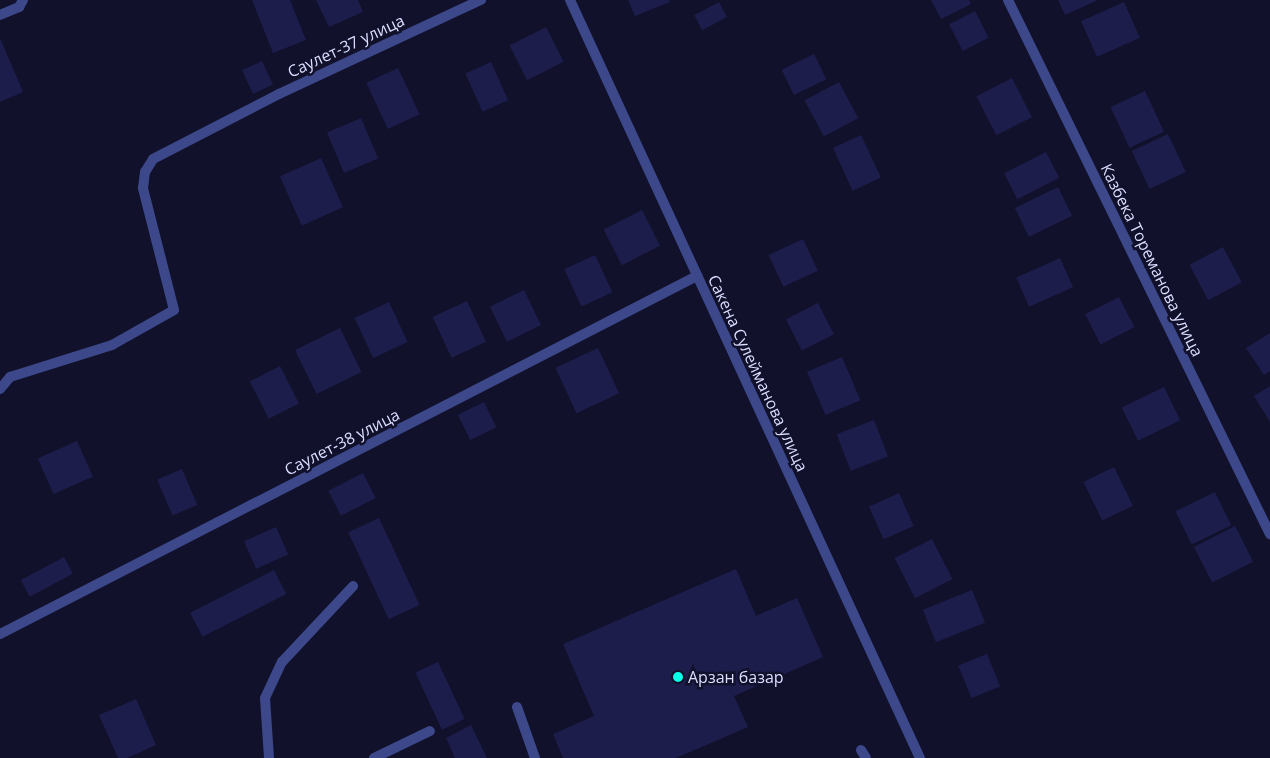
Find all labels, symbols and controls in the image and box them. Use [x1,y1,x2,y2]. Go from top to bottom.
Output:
street label: Саулет-37 улица [285,11,407,81]
street label: Казбека Тореманова улица [1097,160,1207,360]
street label: Сакена Сулейманова улица [704,272,812,474]
street label: Саулет-38 улица [281,405,403,479]
place label: Арзан базар [688,667,784,687]
marker: Арзан базар [672,671,684,683]

